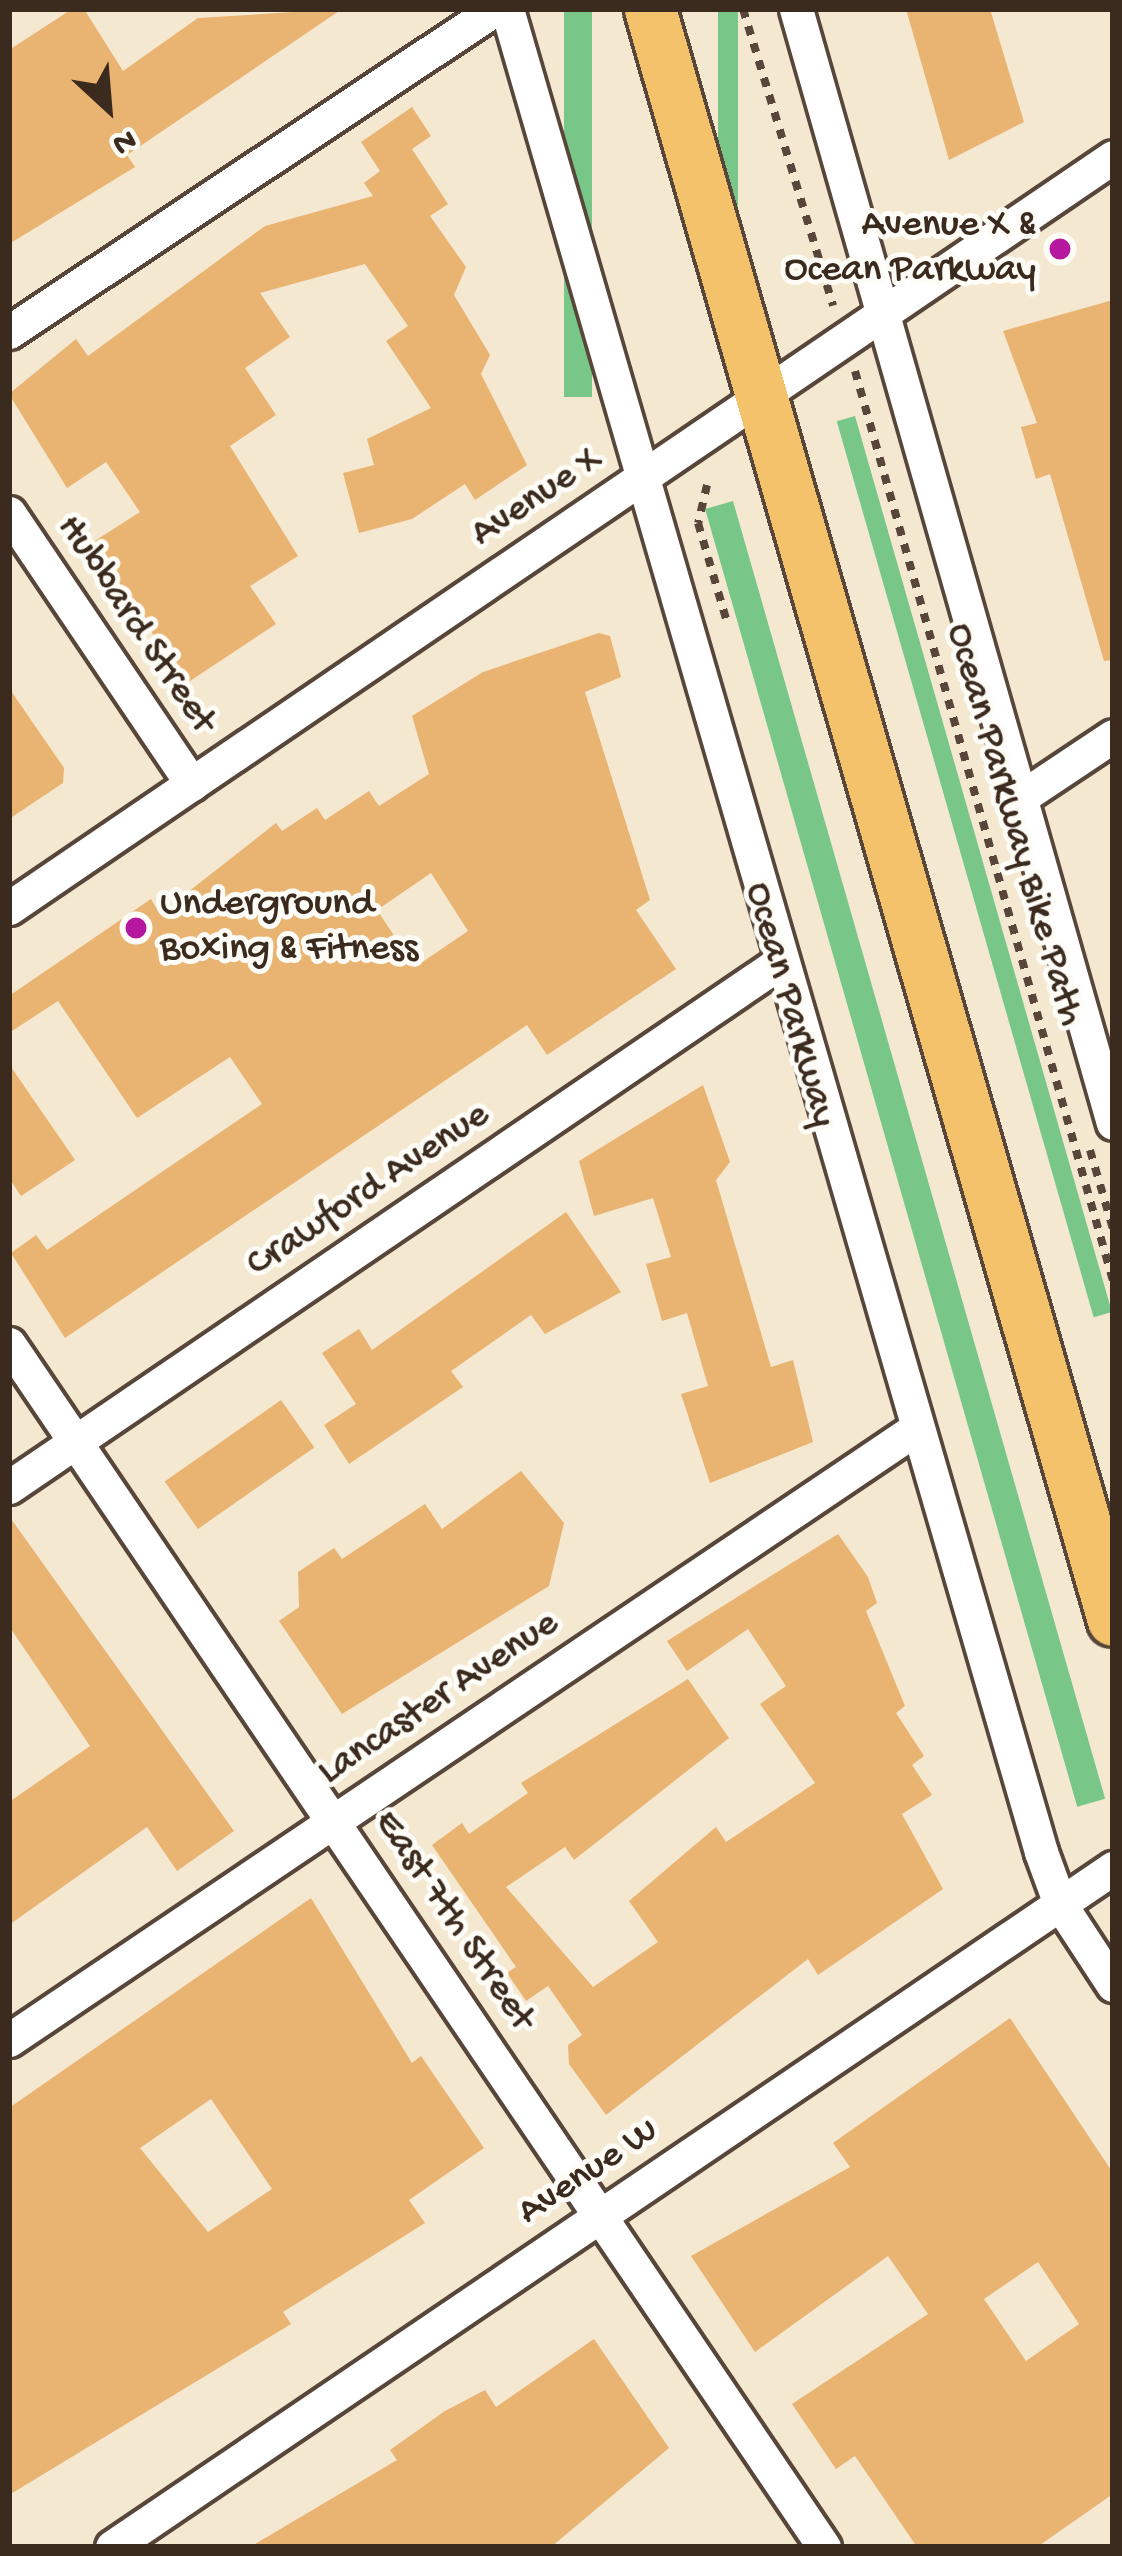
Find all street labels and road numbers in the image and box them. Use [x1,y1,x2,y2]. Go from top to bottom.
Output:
street label: Avenue X [463,437,611,559]
street label: Hubbard Street [45,507,225,743]
street label: Ocean Parkway Bike Path [933,619,1093,1031]
street label: Ocean Parkway [732,878,846,1132]
street label: Crawford Avenue [239,1093,499,1289]
street label: Lancaster Avenue [310,1601,568,1797]
street label: East 7th Street [362,1802,544,2040]
street label: Avenue W [510,2109,668,2237]

